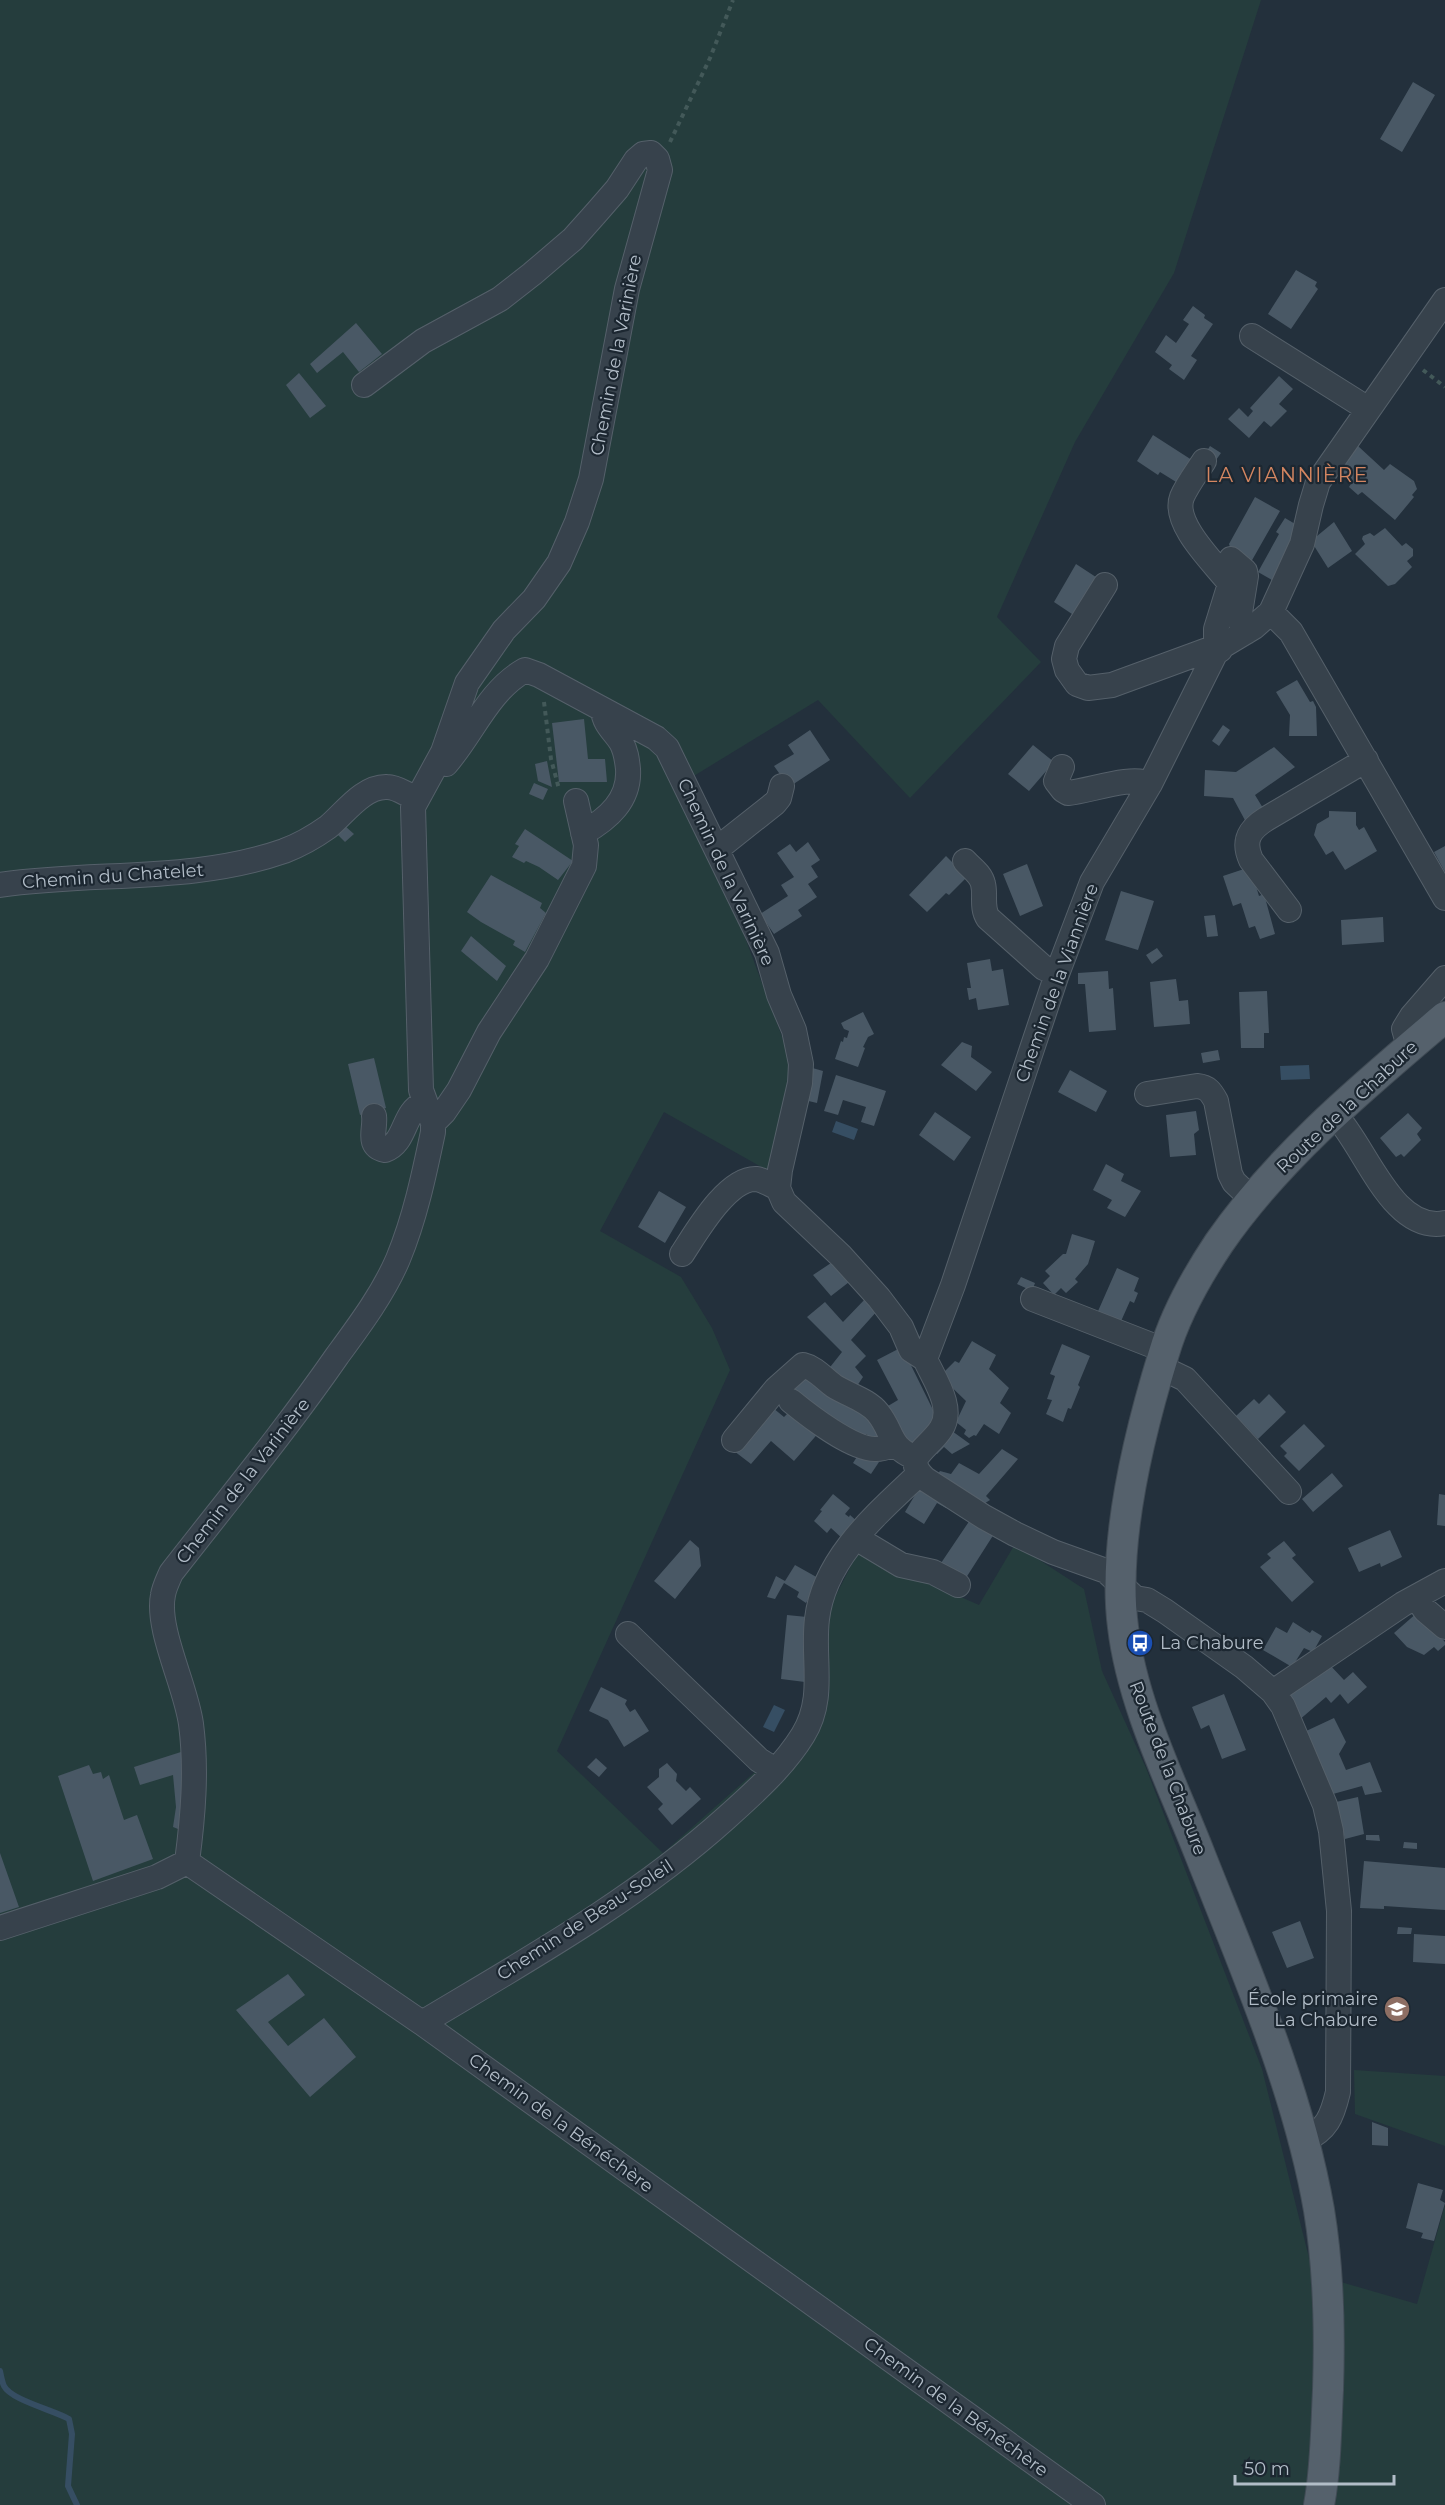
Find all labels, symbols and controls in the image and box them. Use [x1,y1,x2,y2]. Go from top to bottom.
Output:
street label: Chemin de la Varinière [586,252,646,457]
district label: LA VIANNIÈRE [1205,463,1369,487]
street label: Chemin de la Varinière [673,775,779,969]
street label: Chemin du Chatelet [21,859,205,893]
street label: Chemin de la Viannière [1011,880,1103,1086]
street label: Route de la Chabure [1272,1036,1422,1178]
street label: Chemin de la Varinière [171,1394,315,1568]
bus stop icon: La Chabure [1125,1628,1155,1658]
place label: La Chabure [1160,1632,1264,1654]
street label: Route de la Chabure [1125,1678,1211,1858]
street label: Chemin de Beau-Soleil [493,1855,677,1985]
place label: École primaire La Chabure [1248,1988,1378,2031]
school or university icon: École primaire La Chabure [1382,1994,1412,2024]
street label: Chemin de la Bénéchère [464,2049,658,2198]
street label: Chemin de la Bénéchère [859,2333,1053,2482]
scale bar [1235,2448,1394,2486]
text: 50 m [1244,2458,1290,2480]

